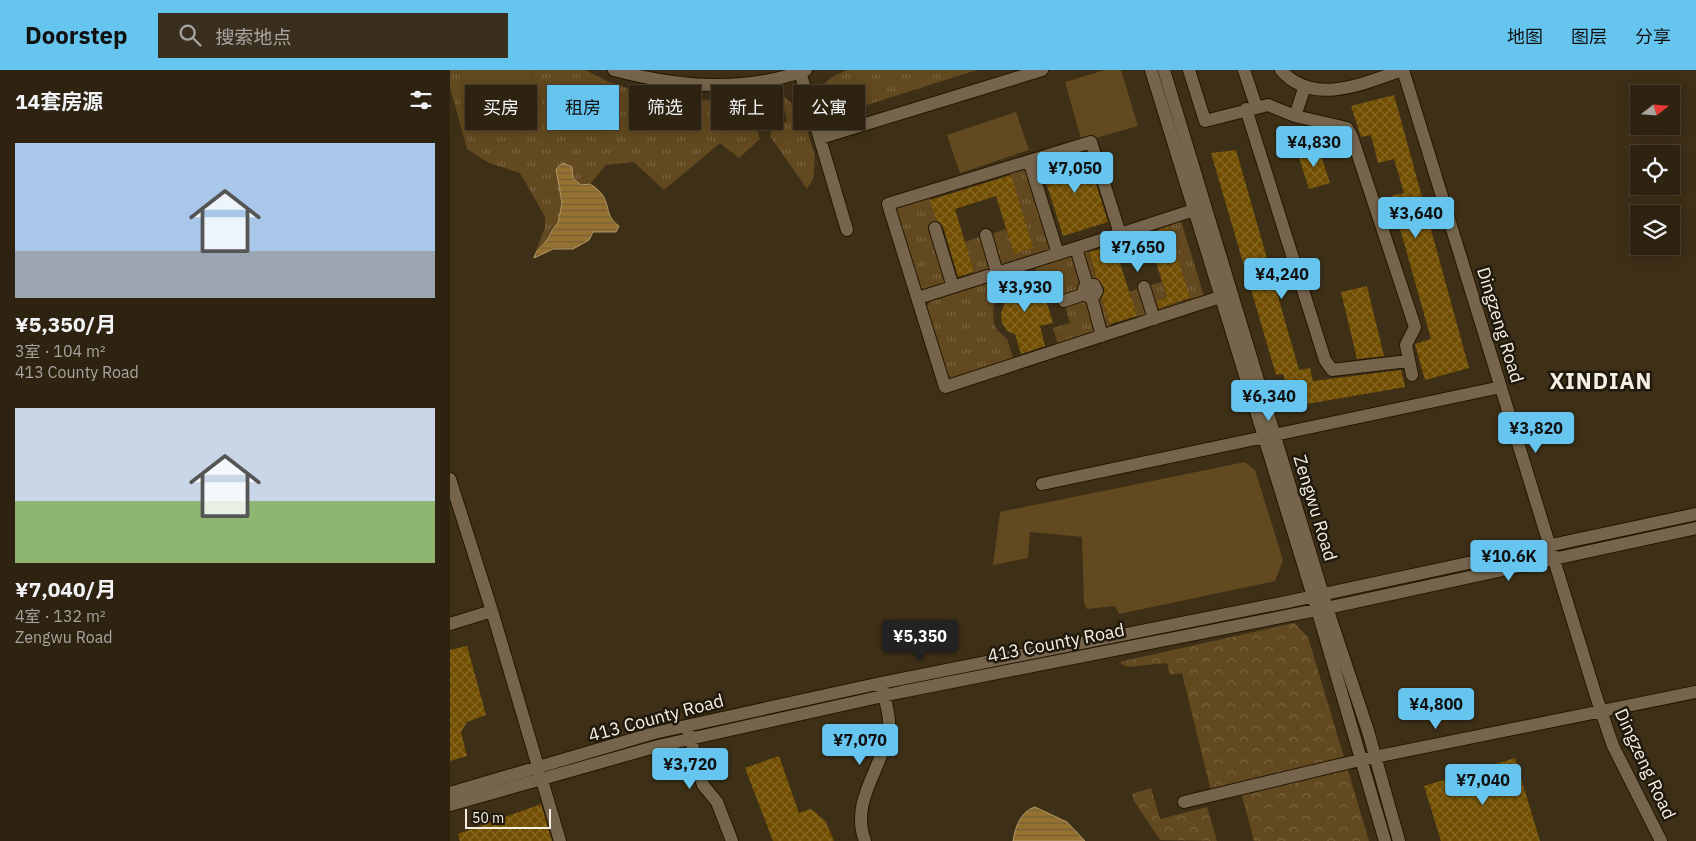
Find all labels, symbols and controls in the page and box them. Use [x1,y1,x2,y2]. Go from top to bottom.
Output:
search box [158,13,508,58]
text: Doorstep [25,19,128,51]
icon: search [176,21,204,49]
text: 搜索地点 [216,25,292,49]
text: 地图 [1507,25,1543,48]
text: 图层 [1571,25,1607,48]
text: 分享 [1635,25,1671,48]
chip: 买房 [465,85,537,130]
chip: 租房 [547,85,619,130]
chip: 筛选 [629,85,701,130]
chip: 新上 [711,85,783,130]
chip: 公寓 [793,85,865,130]
north arrow [1630,85,1680,135]
map controls [1630,85,1680,255]
icon: filters [407,86,435,114]
text: 14套房源 [15,87,103,115]
pin: ¥4,830 [1273,126,1355,168]
text: ¥4,830 [1287,132,1341,152]
button: locate [1630,145,1680,195]
pin: ¥7,050 [1034,152,1116,194]
text: ¥7,050 [1048,158,1102,178]
icon: home [180,176,270,266]
pin: ¥3,640 [1375,196,1457,239]
text: ¥3,640 [1389,203,1443,223]
button: layers [1630,205,1680,255]
pin: ¥7,650 [1097,230,1179,273]
text: ¥7,650 [1111,237,1165,257]
pin: ¥4,240 [1241,258,1323,300]
text: ¥4,240 [1255,264,1309,284]
street label: Dingzeng Road [1472,264,1529,385]
pin: ¥3,930 [984,270,1066,313]
text: ¥3,930 [998,277,1052,297]
text: ¥5,350/月 [15,310,116,338]
text: 3室 · 104 m² [15,341,105,361]
text: 413 County Road [15,362,139,382]
district label: XINDIAN [1549,366,1653,395]
pin: ¥6,340 [1228,380,1310,422]
text: ¥6,340 [1242,386,1296,406]
pin: ¥3,820 [1495,412,1577,454]
text: ¥3,820 [1509,418,1563,438]
icon: home [180,441,270,531]
street label: Zengwu Road [1288,452,1343,564]
pin: ¥10.6K [1468,540,1550,582]
text: ¥10.6K [1481,546,1537,566]
text: ¥7,040/月 [15,575,116,603]
text: 4室 · 132 m² [15,606,105,626]
street label: 413 County Road [985,618,1126,667]
pin: ¥5,350 [879,620,961,662]
text: ¥5,350 [893,626,947,646]
text: Zengwu Road [15,627,113,647]
street label: 413 County Road [586,688,726,747]
pin: ¥4,800 [1395,688,1477,730]
text: ¥4,800 [1409,694,1463,714]
street label: Dingzeng Road [1610,705,1681,823]
pin: ¥7,070 [819,724,901,766]
text: ¥7,070 [833,730,887,750]
pin: ¥3,720 [649,748,731,790]
text: ¥3,720 [663,754,717,774]
pin: ¥7,040 [1442,764,1524,806]
text: ¥7,040 [1456,770,1510,790]
scale bar [465,806,551,829]
text: 50 m [472,809,504,827]

